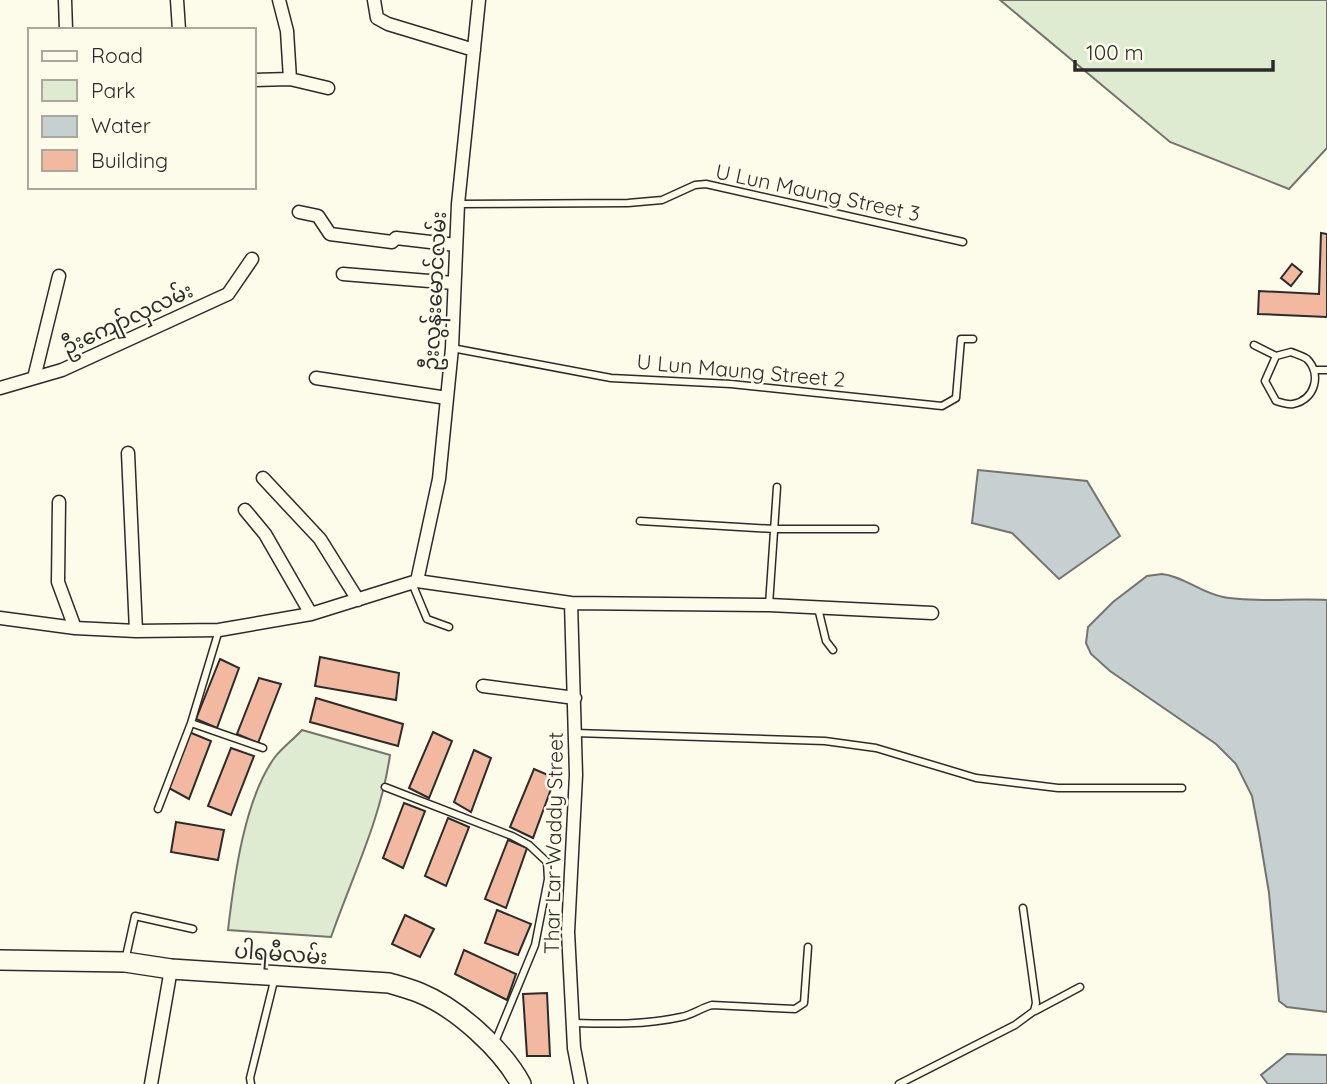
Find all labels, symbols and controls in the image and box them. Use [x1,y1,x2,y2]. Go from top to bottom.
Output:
legend [28,28,256,189]
scale bar [1075,28,1273,72]
text: 100 m [1086,39,1144,65]
text: Road [91,42,143,68]
text: Park [91,77,135,103]
text: Water [91,112,151,138]
text: Building [91,147,168,173]
street label: U Lun Maung Street 3 [713,158,923,226]
street label: ဦးလွန်းမောင်လမ်း [415,211,456,372]
street label: ဦးကျော်လှလမ်း [57,275,199,365]
street label: U Lun Maung Street 2 [636,348,846,392]
street label: Thar Lar Waddy Street [538,732,568,954]
street label: ပါရမီလမ်း [233,935,329,974]

